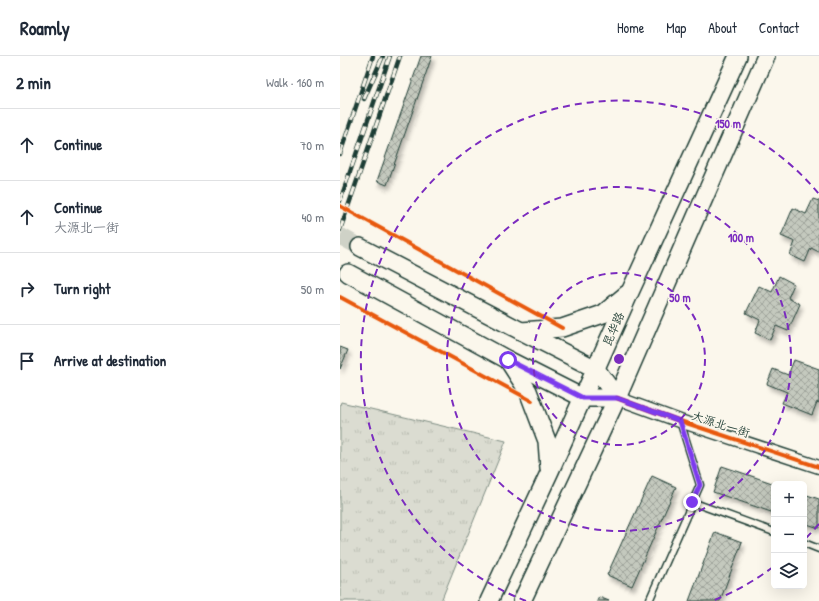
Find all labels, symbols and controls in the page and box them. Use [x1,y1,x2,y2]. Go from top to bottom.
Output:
text: Roamly [20,15,70,41]
text: Home [617,18,644,37]
text: Map [666,18,686,37]
text: About [708,18,737,37]
text: Contact [759,18,799,37]
text: 2 min [16,71,51,94]
text: Walk · 160 m [266,73,324,91]
text: 150 m [715,115,741,132]
icon: ahead [16,134,38,156]
text: Continue [54,134,102,155]
text: 70 m [300,136,324,154]
text: Continue [54,197,102,218]
icon: ahead [16,206,38,228]
text: 40 m [301,208,324,226]
text: 大源北一街 [54,218,119,236]
text: 100 m [728,229,754,246]
icon: right [16,278,38,300]
text: Turn right [54,278,110,299]
text: 50 m [301,280,324,298]
text: 50 m [669,289,691,306]
street label: 昆华路 [598,309,628,349]
icon: arrive [16,350,38,372]
text: Arrive at destination [54,350,166,371]
route start [499,351,517,369]
centre of rings [612,352,626,366]
street label: 大源北一街 [690,407,752,441]
map controls [771,481,807,589]
button: + [771,481,807,517]
route end [683,493,701,511]
button: − [771,517,807,553]
button: layers [771,553,807,589]

